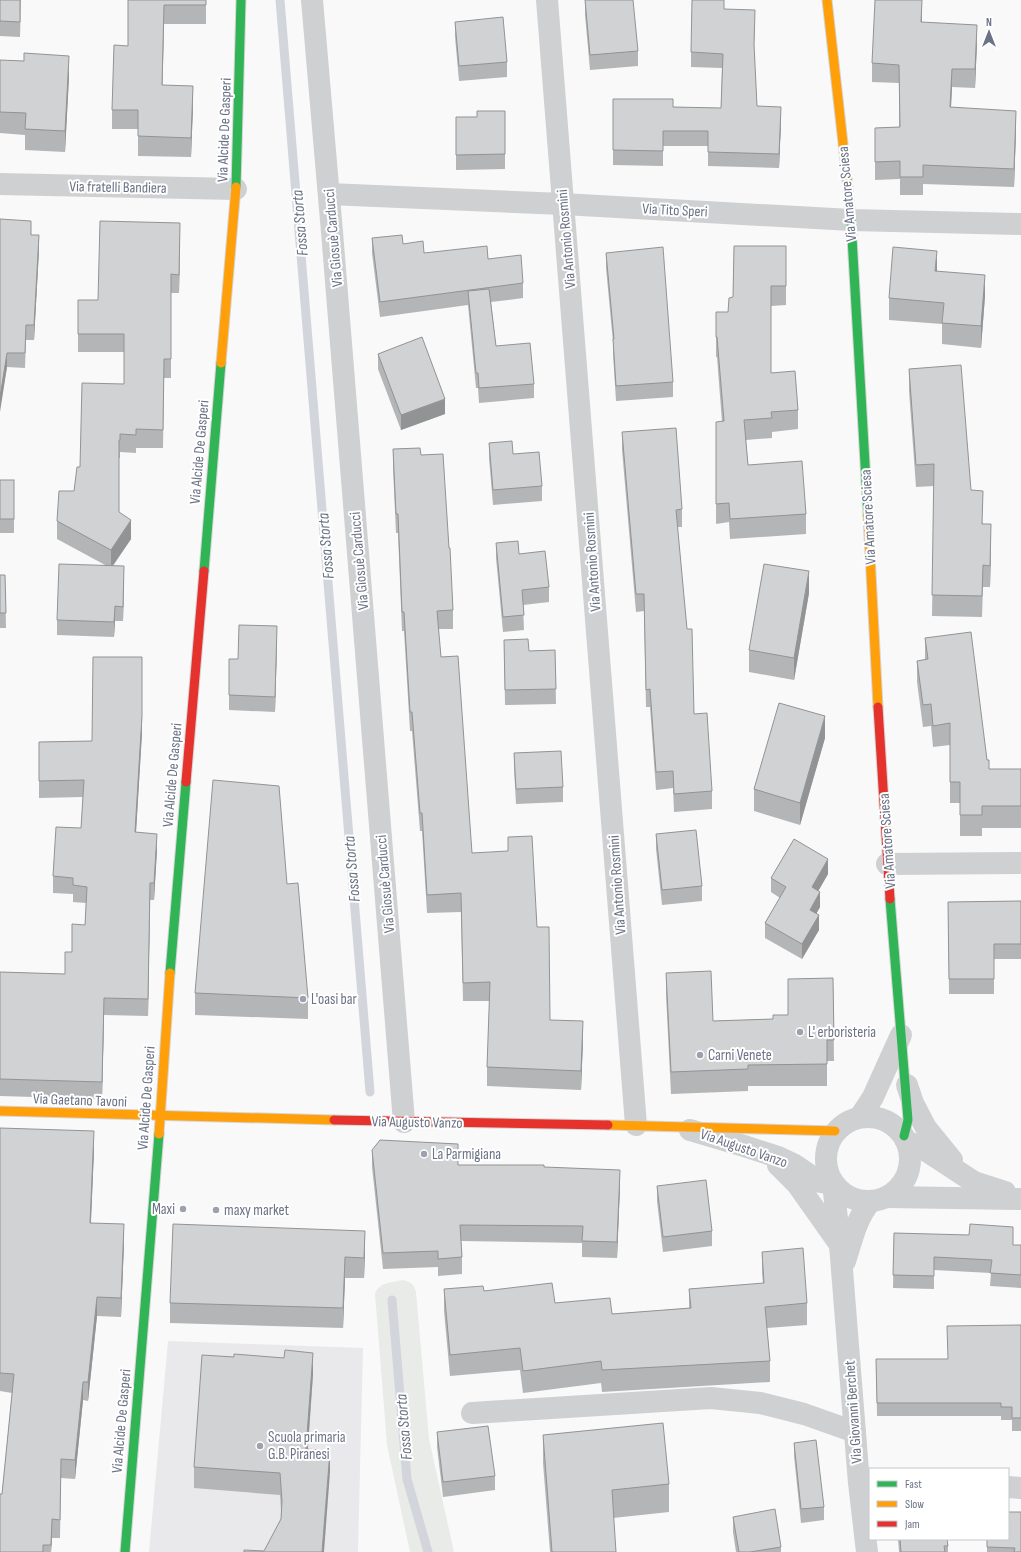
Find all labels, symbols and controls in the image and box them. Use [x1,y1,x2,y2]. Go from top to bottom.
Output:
north arrow [969,12,1009,52]
text: N [986,16,992,29]
street label: Via Alcide De Gasperi [213,77,236,182]
street label: Via Amatore Sciesa [834,145,861,242]
street label: Via fratelli Bandiera [69,177,167,198]
street label: Via Giosuè Carducci [320,188,347,288]
street label: Via Antonio Rosmini [553,188,580,289]
water label: Fossa Storta [288,189,313,257]
street label: Via Tito Speri [642,199,708,222]
street label: Via Alcide De Gasperi [185,399,214,505]
street label: Via Amatore Sciesa [857,469,880,565]
street label: Via Giosuè Carducci [346,511,373,611]
water label: Fossa Storta [314,512,339,580]
street label: Via Antonio Rosmini [580,512,605,612]
street label: Via Alcide De Gasperi [158,722,187,828]
street label: Via Amatore Sciesa [875,793,900,889]
street label: Via Giosuè Carducci [372,834,399,934]
water label: Fossa Storta [340,835,365,903]
street label: Via Antonio Rosmini [605,835,630,935]
place label: L'oasi bar [311,990,358,1009]
marker: L'oasi bar [298,994,308,1004]
place label: L' erboristeria [808,1023,876,1042]
marker: L' erboristeria [795,1027,805,1037]
street label: Via Alcide De Gasperi [133,1045,160,1151]
place label: Carni Venete [708,1046,772,1065]
marker: Carni Venete [695,1050,705,1060]
street label: Via Gaetano Tavoni [33,1089,128,1112]
street label: Via Augusto Vanzo [371,1112,463,1133]
street label: Via Augusto Vanzo [698,1125,790,1172]
place label: La Parmigiana [432,1145,501,1164]
marker: La Parmigiana [419,1149,429,1159]
place label: Maxi [152,1200,175,1219]
place label: maxy market [224,1201,289,1220]
marker: Maxi [178,1204,188,1214]
marker: maxy market [211,1205,221,1215]
street label: Via Giovanni Berchet [840,1359,867,1464]
street label: Via Alcide De Gasperi [107,1368,136,1474]
water label: Fossa Storta [392,1393,417,1461]
place label: Scuola primaria G.B. Piranesi [268,1428,346,1464]
marker: Scuola primaria G.B. Piranesi [255,1441,265,1451]
legend [869,1468,1009,1540]
text: Fast [905,1477,922,1492]
text: Slow [905,1497,924,1512]
text: Jam [904,1517,920,1532]

